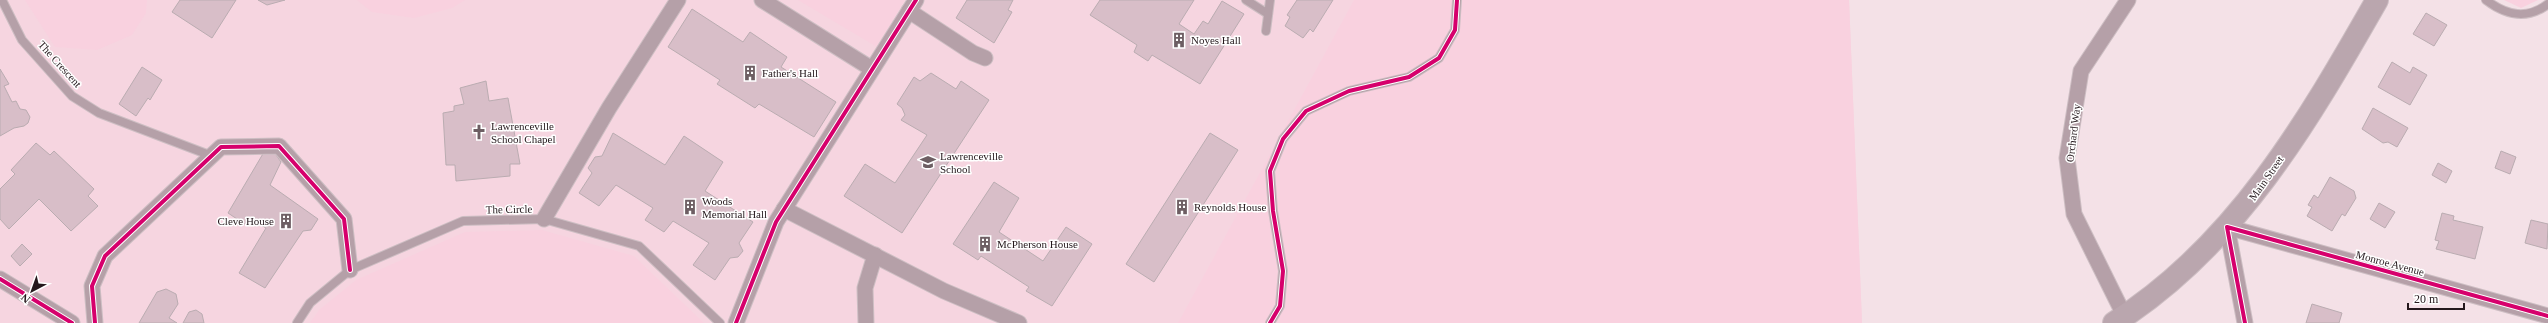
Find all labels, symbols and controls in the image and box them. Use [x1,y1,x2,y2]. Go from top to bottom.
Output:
building icon: Noyes Hall [1170,31,1188,49]
place label: Noyes Hall [1191,34,1241,46]
street label: The Crescent [36,38,84,90]
building icon: Father's Hall [741,64,759,82]
place label: Father's Hall [762,67,818,79]
street label: Orchard Way [2063,103,2083,163]
place label: Lawrenceville School Chapel [491,120,555,145]
church icon: Lawrenceville School Chapel [470,123,488,141]
place label: Lawrenceville School [940,150,1003,175]
school or university icon: Lawrenceville School [919,153,937,171]
street label: Main Street [2246,153,2286,203]
place label: Woods Memorial Hall [702,195,767,220]
building icon: Woods Memorial Hall [681,198,699,216]
building icon: Reynolds House [1173,198,1191,216]
place label: Reynolds House [1194,201,1267,213]
street label: The Circle [486,203,533,215]
building icon: Cleve House [277,212,295,230]
place label: Cleve House [217,215,274,227]
building icon: McPherson House [976,235,994,253]
place label: McPherson House [997,238,1078,250]
street label: Monroe Avenue [2354,248,2426,278]
north arrow [12,271,52,311]
scale bar [2408,285,2464,311]
text: N [18,291,32,306]
text: 20 m [2414,292,2439,306]

